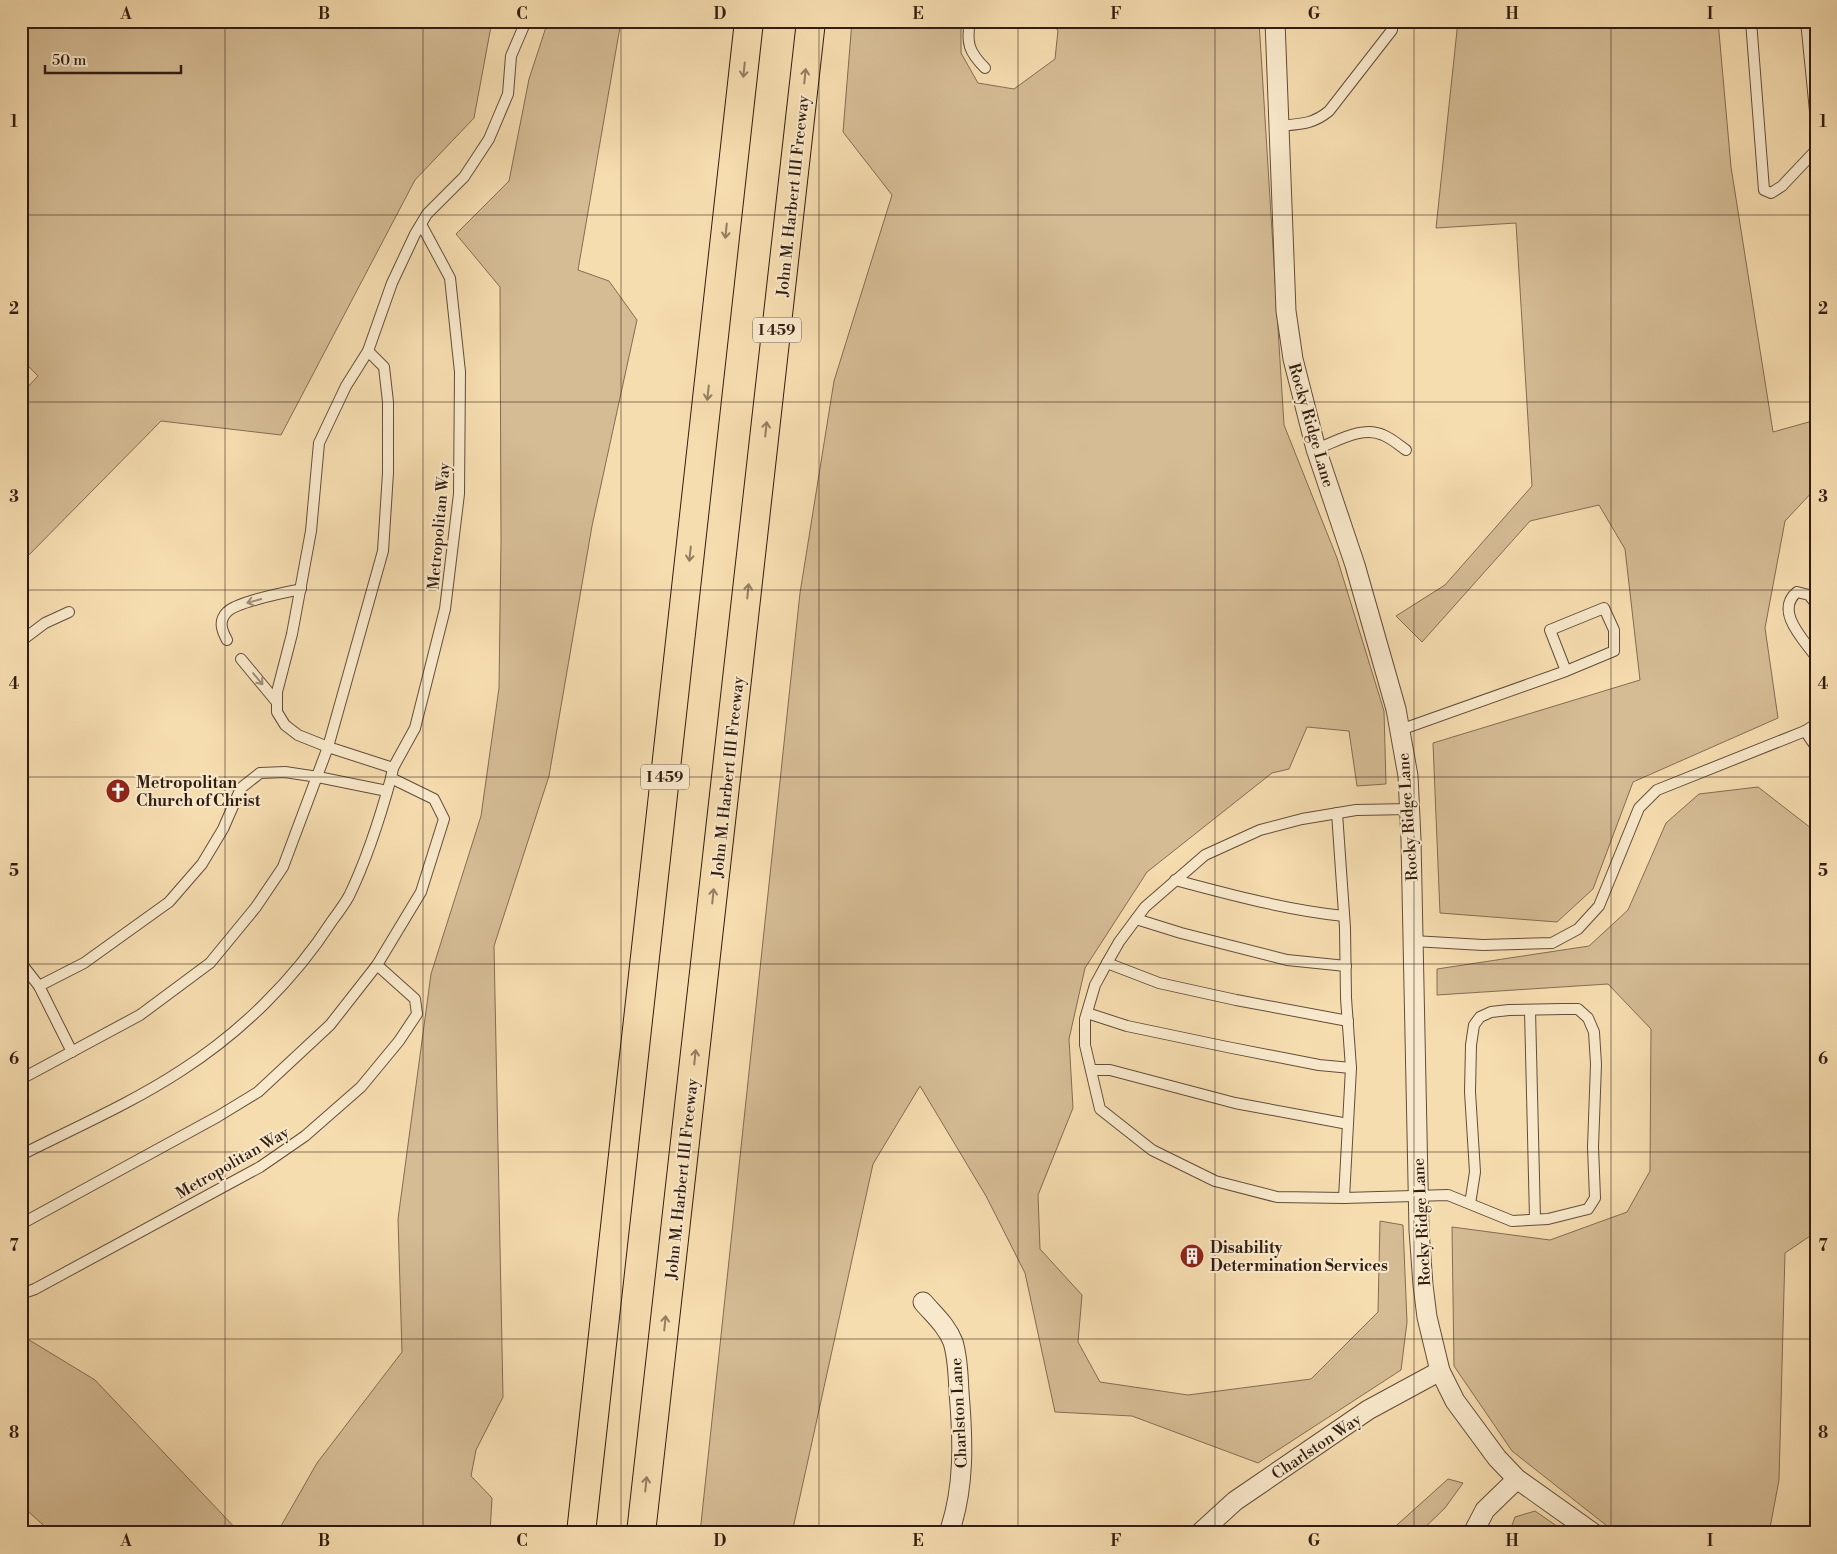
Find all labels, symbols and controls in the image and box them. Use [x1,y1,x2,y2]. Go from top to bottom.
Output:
text: A [119,4,132,24]
text: B [318,4,330,24]
text: C [516,4,528,24]
text: D [714,4,727,24]
text: E [912,4,924,24]
text: F [1110,4,1122,24]
text: G [1308,4,1321,24]
text: H [1505,4,1519,24]
text: I [1707,4,1713,24]
scale bar [45,42,181,74]
text: 50 m [52,51,86,70]
one-way arrow [739,61,749,77]
one-way arrow [800,69,810,85]
street label: John M. Harbert III Freeway [772,94,814,299]
text: 1 [10,112,18,132]
text: 1 [1819,112,1827,132]
one-way arrow [721,223,731,239]
text: 2 [9,299,19,319]
text: 2 [1818,299,1828,319]
road number: I 459 [753,318,801,342]
street label: Rocky Ridge Lane [1284,361,1338,490]
one-way arrow [703,384,713,400]
one-way arrow [761,421,771,437]
street label: Metropolitan Way [423,461,455,591]
text: 3 [9,487,19,507]
text: 3 [1818,487,1828,507]
one-way arrow [685,546,695,562]
one-way arrow [743,583,753,599]
one-way arrow [246,597,262,607]
one-way arrow [253,673,264,686]
text: 4 [9,674,20,694]
text: 4 [1818,674,1829,694]
street label: John M. Harbert III Freeway [707,675,749,880]
street label: Rocky Ridge Lane [1394,752,1422,882]
road number: I 459 [641,764,689,790]
place label: Metropolitan Church of Christ [136,773,261,811]
church icon: Metropolitan Church of Christ [105,778,131,804]
text: 5 [9,861,19,881]
text: 5 [1818,861,1828,881]
one-way arrow [708,888,718,904]
text: 6 [9,1049,19,1069]
one-way arrow [690,1049,700,1065]
text: 6 [1818,1049,1828,1069]
street label: John M. Harbert III Freeway [661,1077,703,1282]
street label: Metropolitan Way [172,1122,293,1203]
street label: Rocky Ridge Lane [1409,1157,1435,1287]
text: 7 [9,1236,19,1256]
text: 7 [1818,1236,1828,1256]
place label: Disability Determination Services [1210,1238,1388,1276]
building icon: Disability Determination Services [1179,1243,1205,1269]
one-way arrow [660,1315,670,1331]
street label: Charlston Lane [946,1357,972,1469]
street label: Charlston Way [1268,1409,1365,1484]
text: 8 [9,1423,19,1443]
text: 8 [1818,1423,1828,1443]
one-way arrow [641,1477,651,1493]
text: A [119,1531,132,1551]
text: B [318,1531,330,1551]
text: C [516,1531,528,1551]
text: D [714,1531,727,1551]
text: E [912,1531,924,1551]
text: F [1110,1531,1122,1551]
text: G [1308,1531,1321,1551]
text: H [1505,1531,1519,1551]
text: I [1707,1531,1713,1551]

